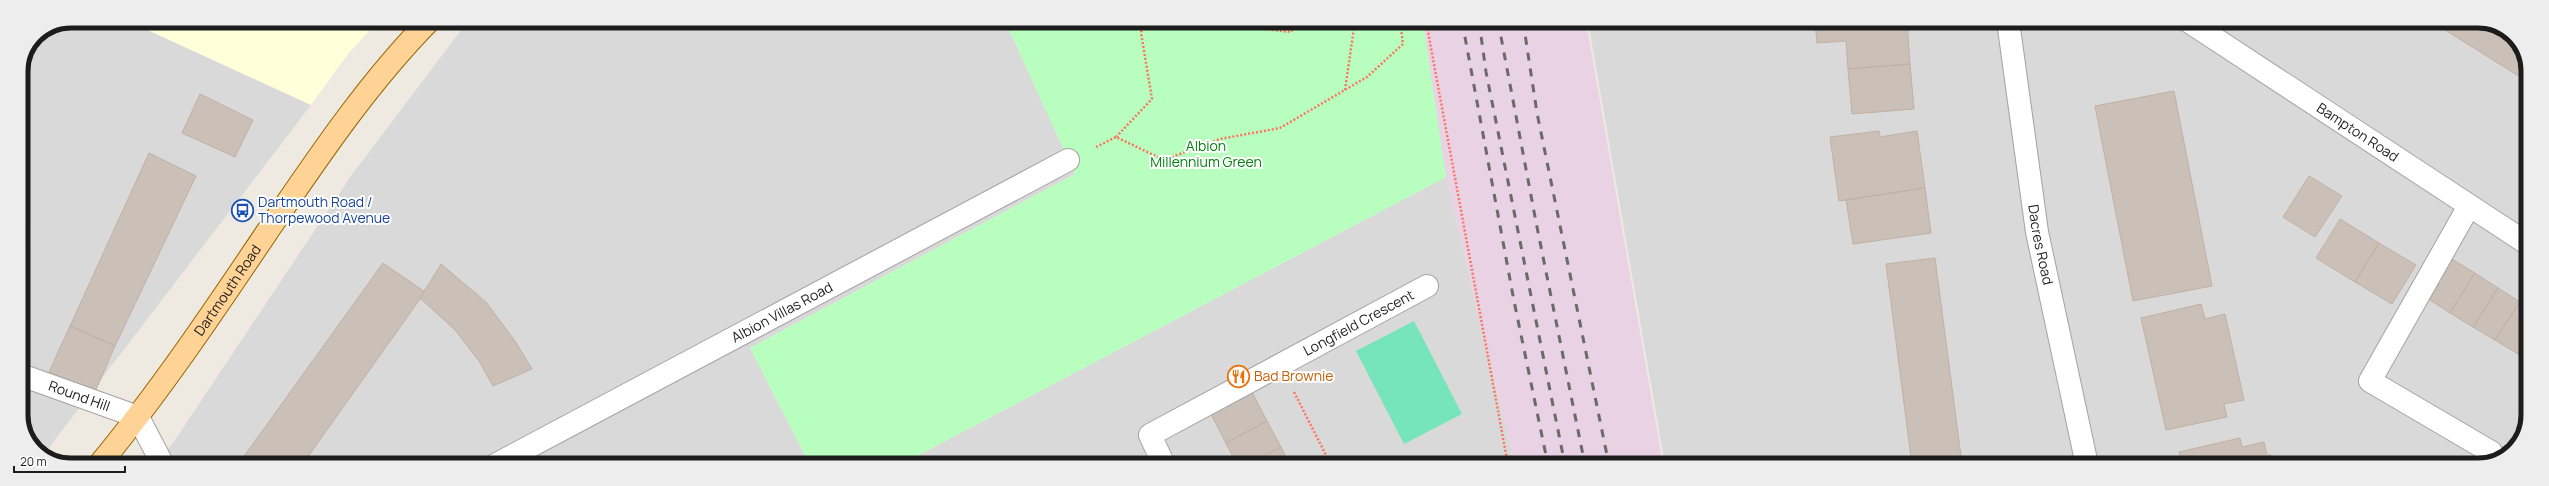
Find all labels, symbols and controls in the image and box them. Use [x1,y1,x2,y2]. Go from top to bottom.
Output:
street label: Bampton Road [2313,98,2403,166]
park label: Albion Millennium Green [1150,136,1262,171]
place label: Dartmouth Road / Thorpewood Avenue [258,192,390,227]
bus stop icon: Dartmouth Road / Thorpewood Avenue [230,197,256,223]
street label: Dacres Road [2024,203,2058,286]
street label: Dartmouth Road [189,241,265,339]
street label: Albion Villas Road [728,277,836,347]
street label: Longfield Crescent [1300,285,1417,360]
restaurant icon: Bad Brownie [1226,363,1252,389]
place label: Bad Brownie [1254,366,1333,385]
street label: Round Hill [46,376,113,415]
scale bar [14,448,125,474]
text: 20 m [20,453,47,470]

